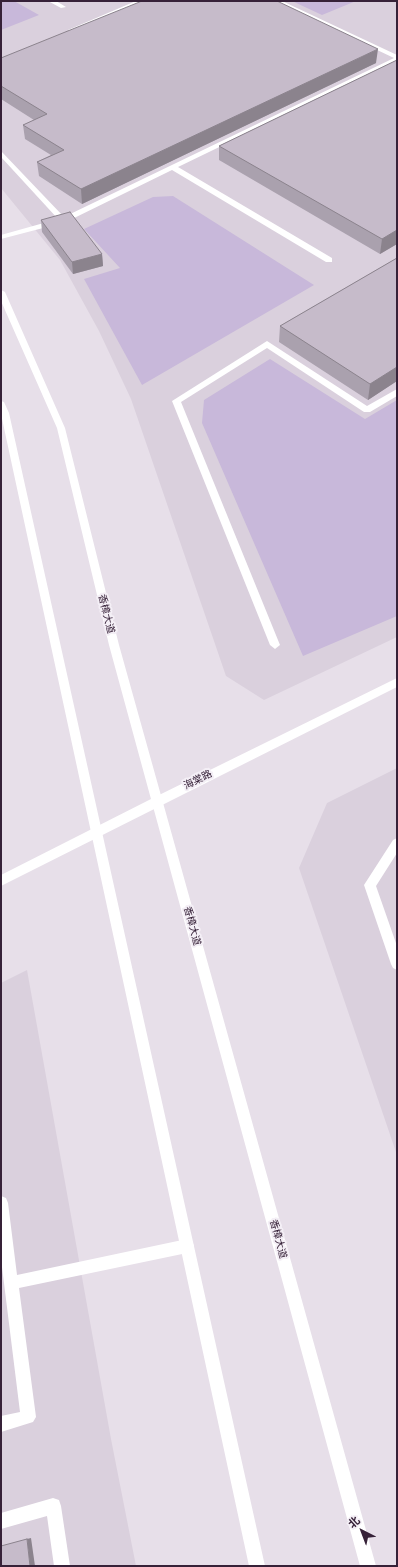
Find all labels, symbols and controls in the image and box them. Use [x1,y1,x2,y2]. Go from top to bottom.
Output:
street label: 香樟大道 [95,593,117,635]
street label: 海棠路 [182,768,214,792]
street label: 香樟大道 [181,905,203,947]
street label: 香樟大道 [267,1218,289,1260]
north arrow [342,1511,382,1551]
text: 北 [345,1512,363,1531]

